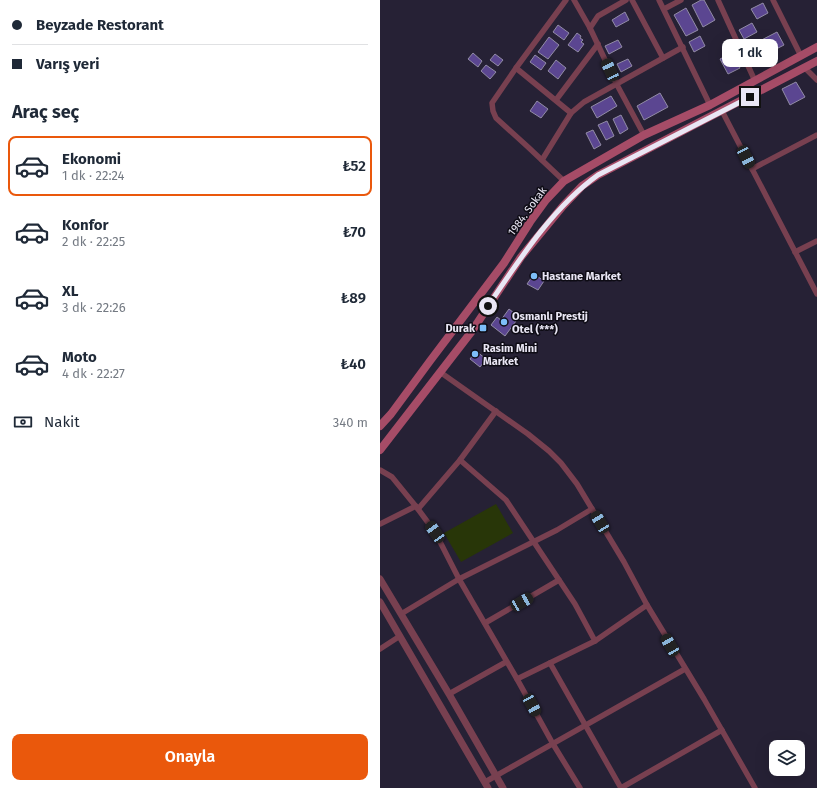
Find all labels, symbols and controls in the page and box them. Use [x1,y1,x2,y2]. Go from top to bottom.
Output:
text: Beyzade Restorant [36,16,164,34]
callout: 1 dk [722,39,778,67]
text: 1 dk [738,45,762,60]
text: Varış yeri [36,55,99,73]
car [599,57,621,83]
route end [741,88,759,106]
text: Araç seç [12,101,79,123]
car [735,144,757,170]
icon: car [14,148,50,184]
text: Ekonomi [62,150,121,168]
text: ₺52 [342,157,366,175]
text: 1 dk · 22:24 [62,168,125,183]
street label: 1984. Sokak [505,184,550,238]
icon: car [14,214,50,250]
text: Konfor [62,216,109,234]
text: ₺70 [343,223,366,241]
text: 2 dk · 22:25 [62,234,125,249]
place label: Hastane Market [542,270,622,283]
marker: Hastane Market [529,271,539,281]
icon: car [14,280,50,316]
text: XL [62,282,78,300]
text: ₺89 [341,289,366,307]
route start [479,297,497,315]
text: 3 dk · 22:26 [62,300,126,315]
place label: Osmanlı Prestij Otel (***) [512,310,588,336]
marker: Osmanlı Prestij Otel (***) [499,317,509,327]
place label: Durak [445,322,476,335]
marker: Durak [478,323,488,333]
place label: Rasim Mini Market [483,342,537,368]
icon: car [14,346,50,382]
text: Moto [62,348,97,366]
marker: Rasim Mini Market [470,349,480,359]
text: ₺40 [341,355,366,373]
text: 4 dk · 22:27 [62,366,125,381]
icon: cash [12,411,34,433]
text: Nakit [44,413,80,431]
text: 340 m [333,415,368,430]
car [589,509,611,535]
car [423,519,447,545]
car [509,591,535,613]
car [659,632,681,658]
car [521,692,543,718]
button: Onayla [12,734,368,780]
map controls [769,740,805,776]
button: layers [769,740,805,776]

